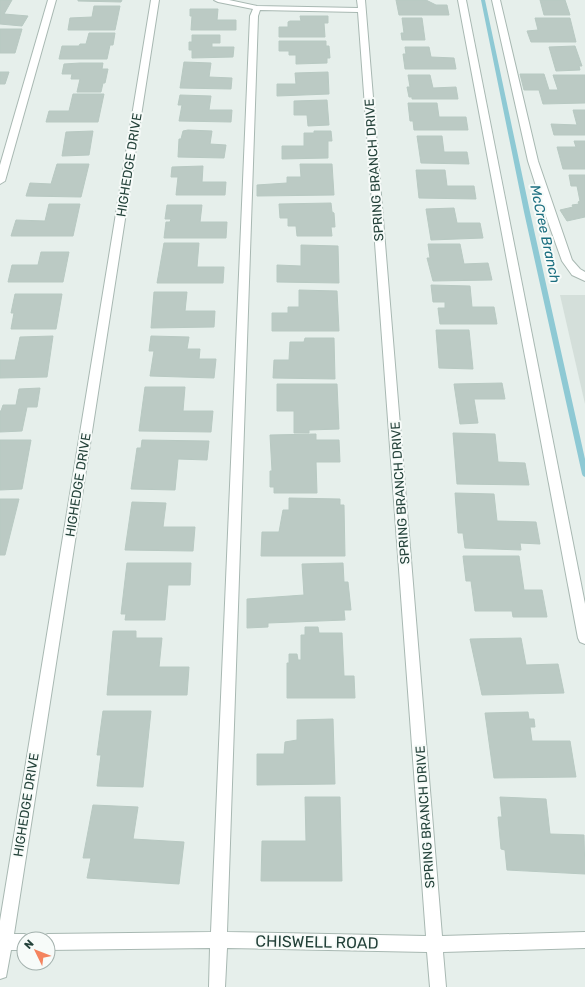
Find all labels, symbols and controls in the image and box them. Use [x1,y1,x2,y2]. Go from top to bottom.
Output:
street label: SPRING BRANCH DRIVE [362,98,386,242]
street label: HIGHEDGE DRIVE [113,112,145,218]
water label: McCree Branch [526,183,564,285]
street label: SPRING BRANCH DRIVE [388,421,412,565]
street label: HIGHEDGE DRIVE [62,432,94,538]
street label: SPRING BRANCH DRIVE [413,745,437,889]
street label: HIGHEDGE DRIVE [10,752,42,858]
north arrow [16,931,56,971]
street label: CHISWELL ROAD [255,931,379,953]
text: N [22,937,37,952]

